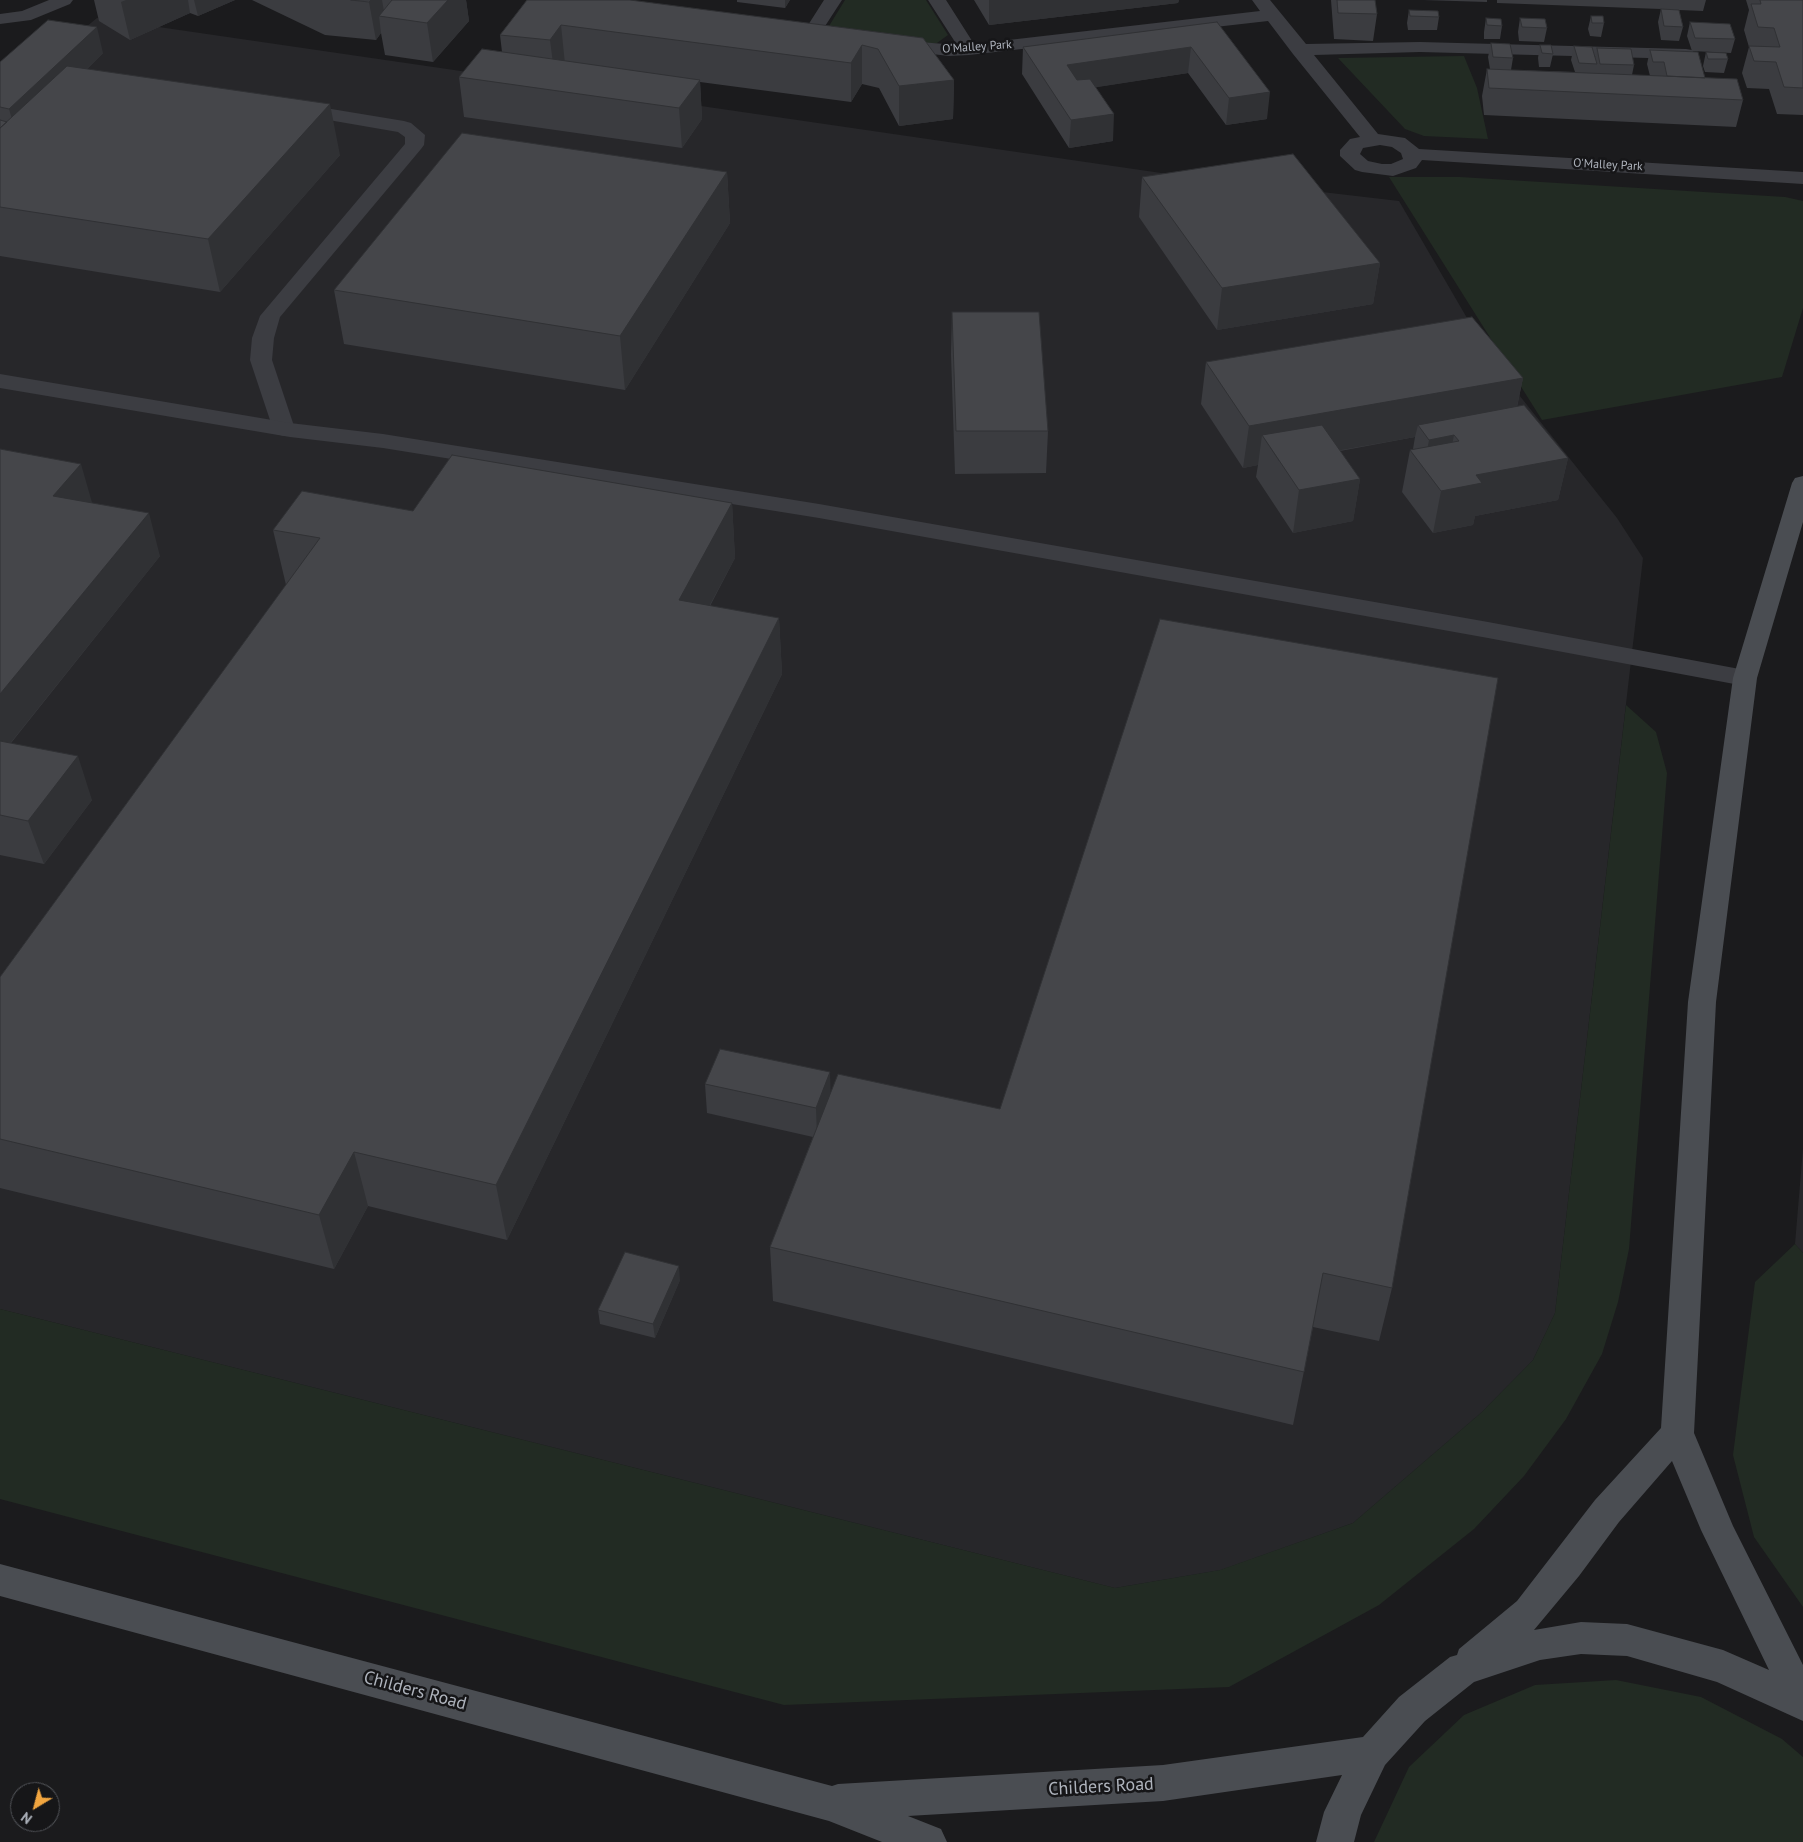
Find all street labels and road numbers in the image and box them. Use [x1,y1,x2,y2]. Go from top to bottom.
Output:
street label: O'Malley Park [942,37,1012,57]
street label: O'Malley Park [1573,156,1643,174]
street label: Childers Road [361,1667,469,1715]
street label: Childers Road [1048,1773,1154,1801]

